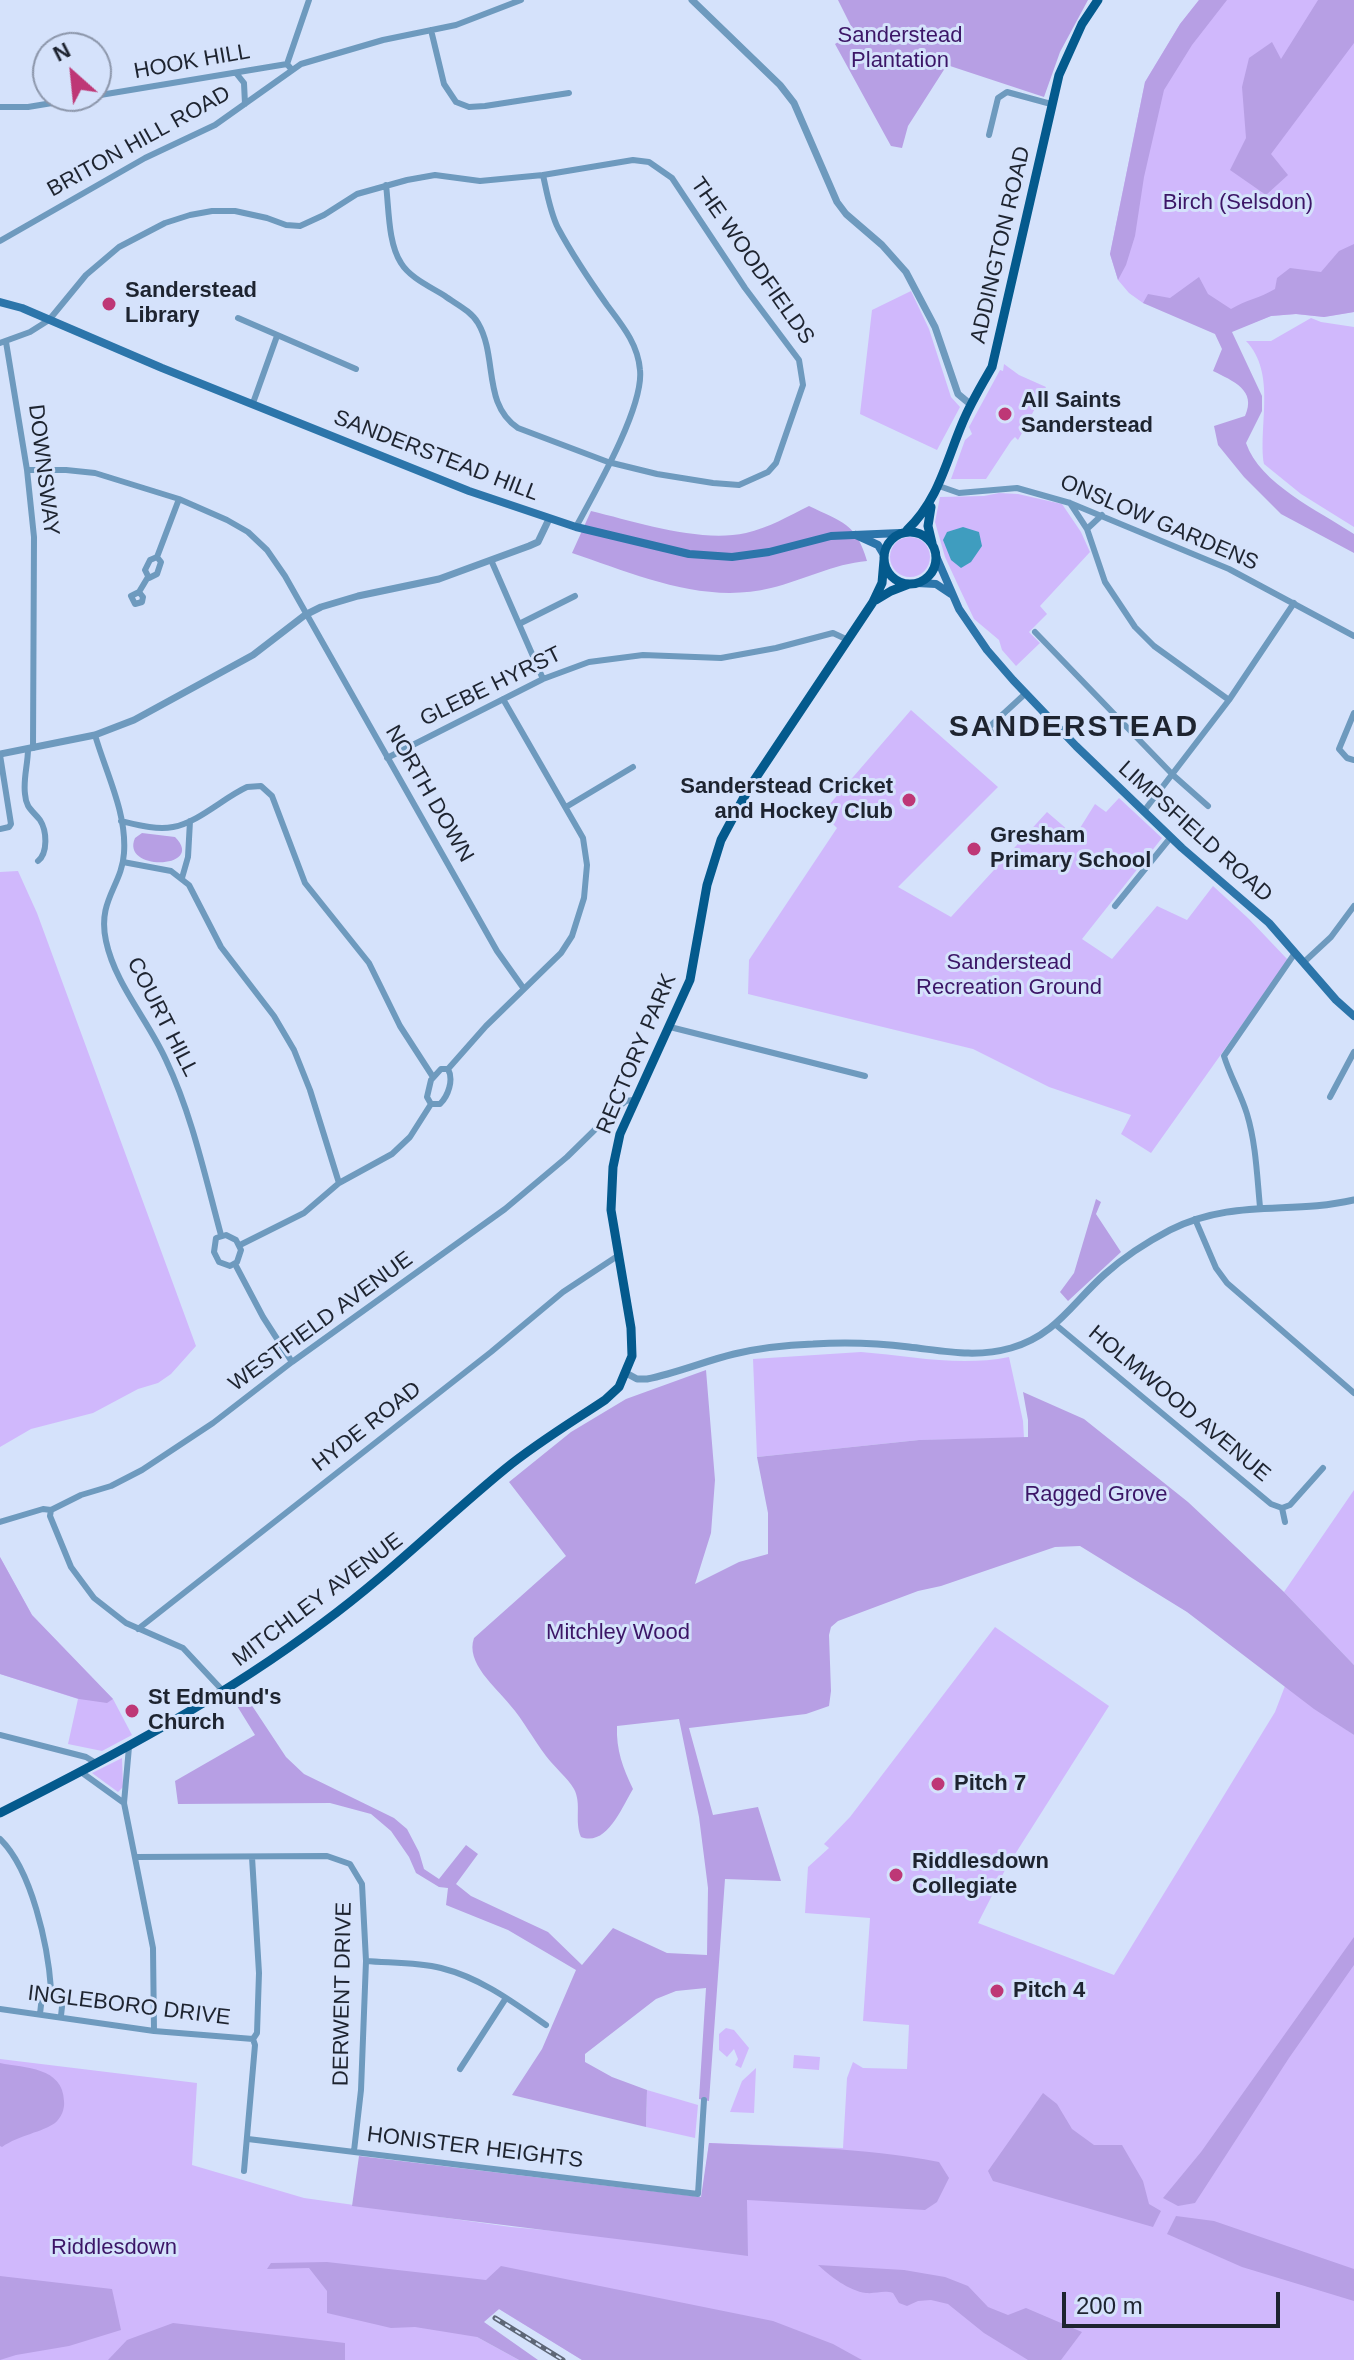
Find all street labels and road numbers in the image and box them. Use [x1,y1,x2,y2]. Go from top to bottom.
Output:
street label: HOOK HILL [132,39,252,85]
street label: BRITON HILL ROAD [43,81,235,203]
street label: ADDINGTON ROAD [965,144,1037,346]
street label: THE WOODFIELDS [684,172,820,350]
street label: DOWNSWAY [22,403,64,537]
street label: SANDERSTEAD HILL [330,405,542,507]
street label: ONSLOW GARDENS [1056,469,1262,577]
street label: GLEBE HYRST [416,641,566,733]
street label: NORTH DOWN [379,721,479,867]
street label: LIMPSFIELD ROAD [1113,756,1277,908]
street label: COURT HILL [121,953,203,1081]
street label: RECTORY PARK [591,970,683,1138]
street label: WESTFIELD AVENUE [224,1246,418,1398]
street label: HOLMWOOD AVENUE [1083,1320,1275,1488]
street label: HYDE ROAD [307,1376,427,1478]
street label: MITCHLEY AVENUE [228,1527,408,1673]
street label: DERWENT DRIVE [328,1902,358,2086]
street label: INGLEBORO DRIVE [26,1980,232,2032]
street label: HONISTER HEIGHTS [365,2122,585,2174]

